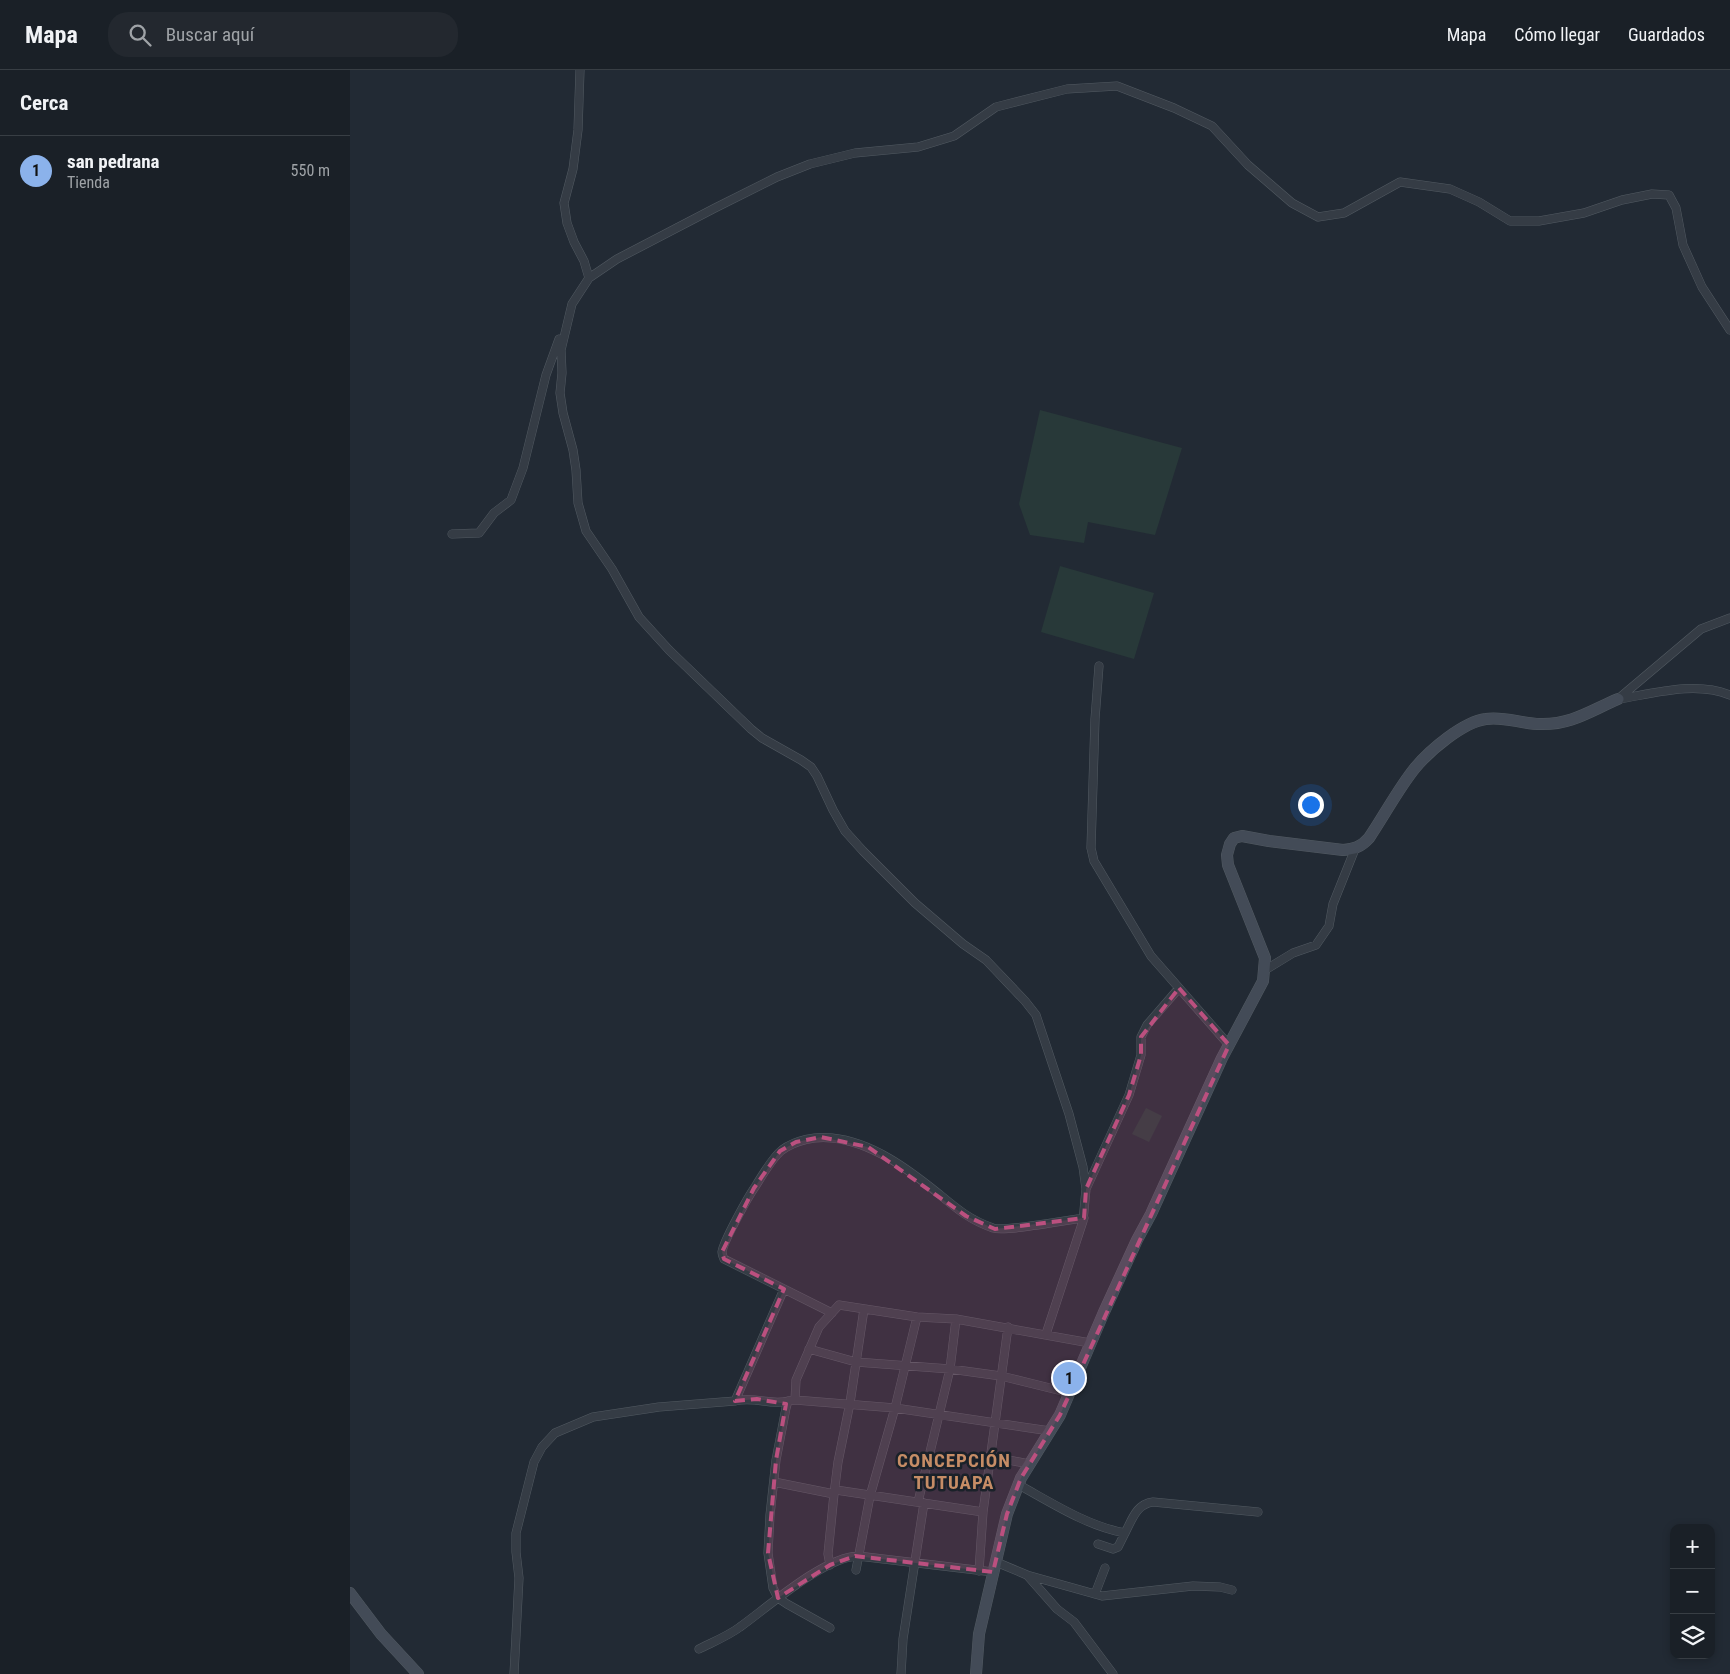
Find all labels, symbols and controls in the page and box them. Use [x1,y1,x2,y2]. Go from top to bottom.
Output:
search box [108,12,458,57]
text: Mapa [25,21,78,49]
icon: search [126,21,154,49]
text: Buscar aquí [166,23,254,46]
text: Mapa [1447,24,1486,45]
text: Cómo llegar [1514,24,1600,45]
text: Guardados [1628,24,1705,45]
text: Cerca [20,91,68,115]
text: san pedrana [67,150,160,173]
text: 1 [32,161,40,180]
text: 550 m [291,161,330,180]
text: Tienda [67,173,110,192]
your location [1298,792,1324,818]
pin: 1 [1053,1359,1085,1397]
district label: CONCEPCIÓN TUTUAPA [897,1449,1011,1494]
map controls [1670,1524,1715,1659]
button: + [1670,1524,1715,1569]
button: − [1670,1569,1715,1614]
button: layers [1670,1614,1715,1659]

